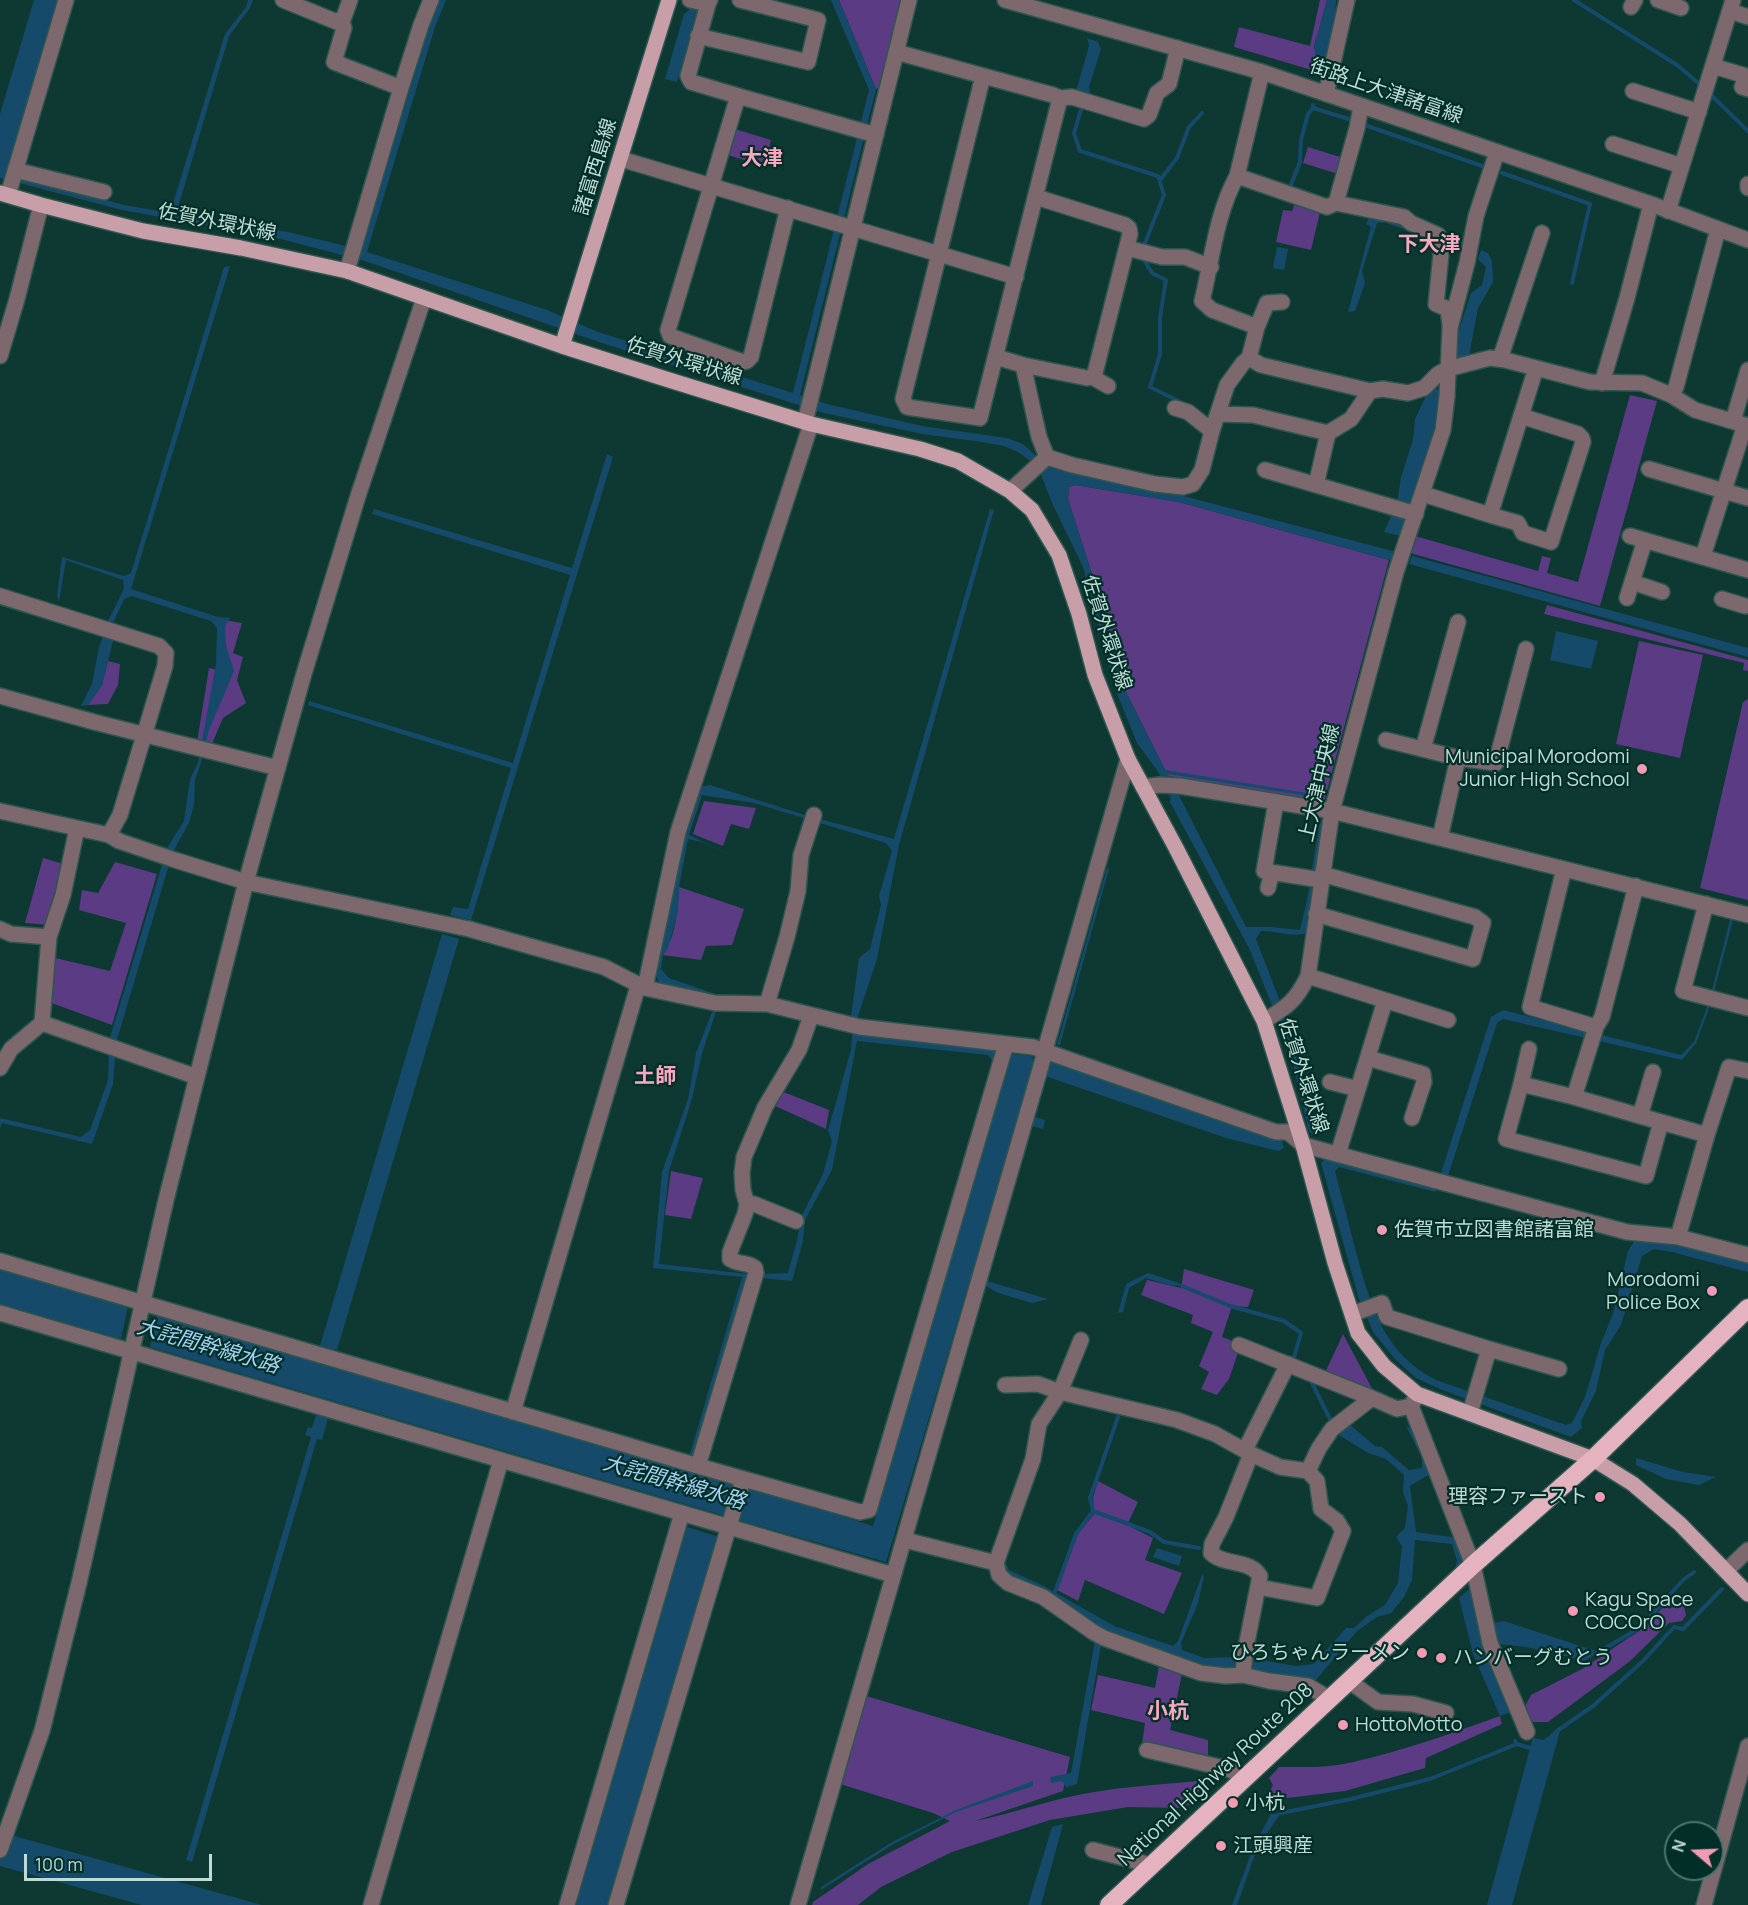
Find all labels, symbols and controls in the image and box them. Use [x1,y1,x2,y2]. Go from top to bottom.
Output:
street label: 街路上大津諸富線 [1306,55,1466,129]
street label: 諸富西島線 [570,116,622,218]
district label: 大津 [741,146,783,172]
street label: 佐賀外環状線 [156,200,278,246]
district label: 下大津 [1398,232,1460,258]
street label: 佐賀外環状線 [623,333,745,391]
street label: 佐賀外環状線 [1076,572,1136,694]
street label: 上大津中央線 [1295,722,1345,844]
place label: Municipal Morodomi Junior High School [1445,745,1630,792]
marker: Municipal Morodomi Junior High School [1635,762,1649,776]
street label: 佐賀外環状線 [1273,1015,1333,1137]
district label: 土師 [634,1064,676,1090]
place label: 佐賀市立図書館諸富館 [1394,1218,1594,1242]
marker: 佐賀市立図書館諸富館 [1375,1223,1389,1237]
place label: Morodomi Police Box [1606,1268,1700,1315]
marker: Morodomi Police Box [1705,1284,1719,1298]
water label: 大詫間幹線水路 [134,1315,282,1379]
water label: 大詫間幹線水路 [600,1451,748,1515]
place label: 理容ファースト [1448,1485,1588,1509]
marker: 理容ファースト [1593,1490,1607,1504]
place label: Kagu Space COCOrO [1585,1588,1693,1635]
marker: Kagu Space COCOrO [1566,1604,1580,1618]
place label: ひろちゃんラーメン [1230,1641,1410,1665]
marker: ひろちゃんラーメン [1415,1646,1429,1660]
place label: ハンバーグむとう [1453,1646,1613,1670]
marker: ハンバーグむとう [1434,1651,1448,1665]
street label: National Highway Route 208 [1114,1678,1318,1872]
district label: 小杭 [1147,1699,1189,1725]
place label: HottoMotto [1355,1713,1462,1737]
marker: HottoMotto [1336,1718,1350,1732]
place label: 小杭 [1245,1791,1285,1815]
marker: 小杭 [1226,1796,1240,1810]
north arrow [1664,1821,1724,1881]
place label: 江頭興産 [1233,1834,1313,1858]
text: N [1667,1837,1691,1855]
marker: 江頭興産 [1214,1839,1228,1853]
scale bar [27,1842,214,1880]
text: 100 m [35,1852,83,1876]

